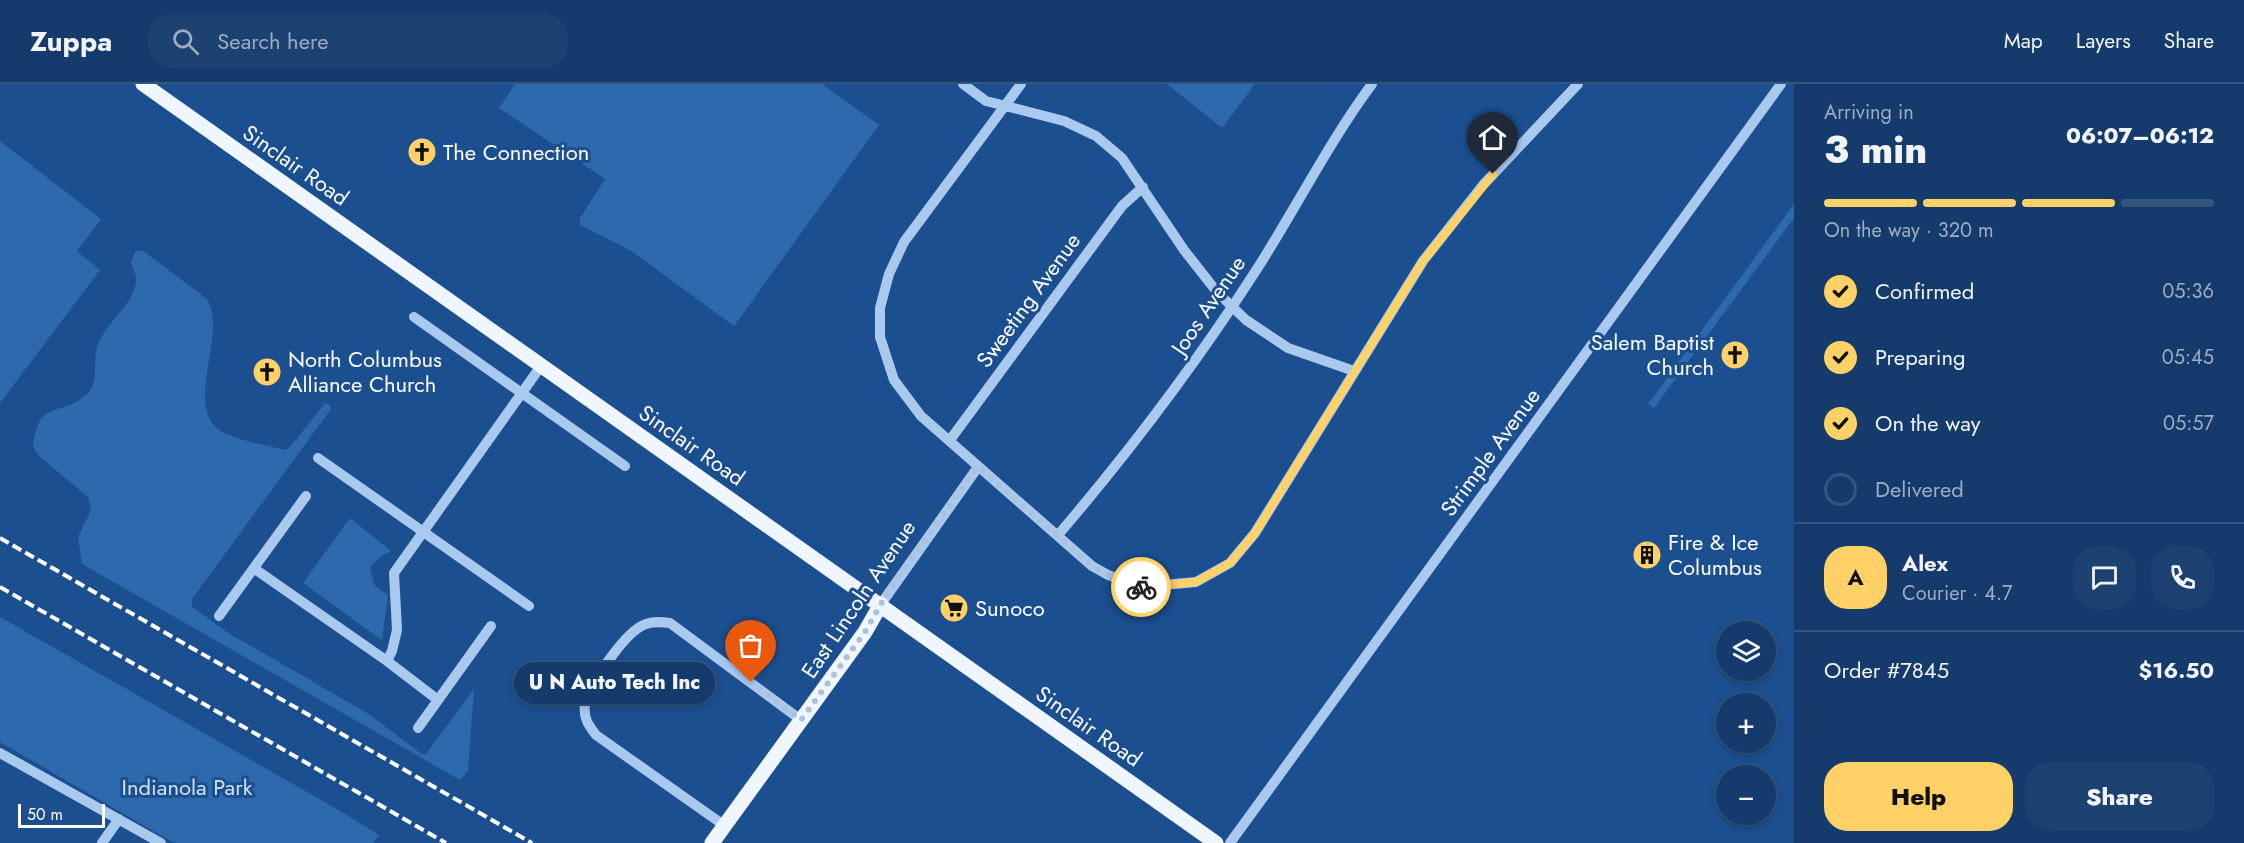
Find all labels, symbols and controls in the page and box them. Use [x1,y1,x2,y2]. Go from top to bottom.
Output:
search box [148,14,568,68]
text: Zuppa [30,21,112,62]
icon: search [169,25,202,58]
text: Search here [217,25,329,57]
text: Map [2004,26,2043,56]
text: Layers [2076,26,2131,56]
text: Share [2164,26,2214,56]
text: Arriving in [1824,98,1914,127]
pin [1467,112,1518,174]
street label: Sinclair Road [237,117,355,213]
text: 06:07–06:12 [2066,119,2214,151]
icon: home [1476,121,1509,154]
text: 3 min [1824,121,1927,178]
church icon: The Connection [406,136,438,168]
place label: The Connection [443,136,589,168]
text: On the way · 320 m [1824,216,1994,245]
street label: Sweeting Avenue [968,226,1088,374]
street label: Joos Avenue [1161,249,1253,363]
icon: check [1824,275,1857,308]
text: Confirmed [1875,275,1974,307]
text: 05:36 [2162,277,2214,306]
place label: Salem Baptist Church [1591,326,1715,383]
church icon: Salem Baptist Church [1719,339,1751,371]
icon: check [1824,341,1857,374]
text: Preparing [1875,341,1966,373]
place label: North Columbus Alliance Church [288,343,442,400]
text: 05:45 [2162,343,2214,372]
church icon: North Columbus Alliance Church [251,356,283,388]
street label: Strimple Avenue [1432,381,1548,523]
street label: Sinclair Road [633,397,751,493]
icon: check [1824,407,1857,440]
text: On the way [1875,407,1980,439]
text: 05:57 [2163,409,2214,438]
text: Delivered [1875,473,1964,505]
street label: East Lincoln Avenue [793,513,923,685]
place label: Fire & Ice Columbus [1668,526,1762,583]
building icon: Fire & Ice Columbus [1631,539,1663,571]
button: chat [2073,546,2136,609]
button: phone [2151,546,2214,609]
text: Alex [1902,547,1948,579]
courier [1111,557,1171,617]
text: A [1847,561,1864,593]
icon: bike [1125,571,1158,604]
text: Courier · 4.7 [1902,579,2013,608]
supermarket icon: Sunoco [938,592,970,624]
place label: Sunoco [975,592,1045,624]
pin [725,620,776,682]
map controls [1716,621,1776,825]
button: layers [1716,621,1776,681]
icon: bag [734,629,767,662]
text: Order #7845 [1824,654,1949,686]
text: $16.50 [2139,654,2214,686]
callout: U N Auto Tech Inc [514,661,715,703]
text: U N Auto Tech Inc [529,668,700,697]
street label: Sinclair Road [1030,678,1148,774]
button: + [1716,693,1776,753]
button: Help [1824,762,2013,831]
button: Share [2025,762,2214,831]
button: − [1716,765,1776,825]
park label: Indianola Park [122,771,253,803]
scale bar [18,801,105,828]
text: 50 m [27,803,63,826]

